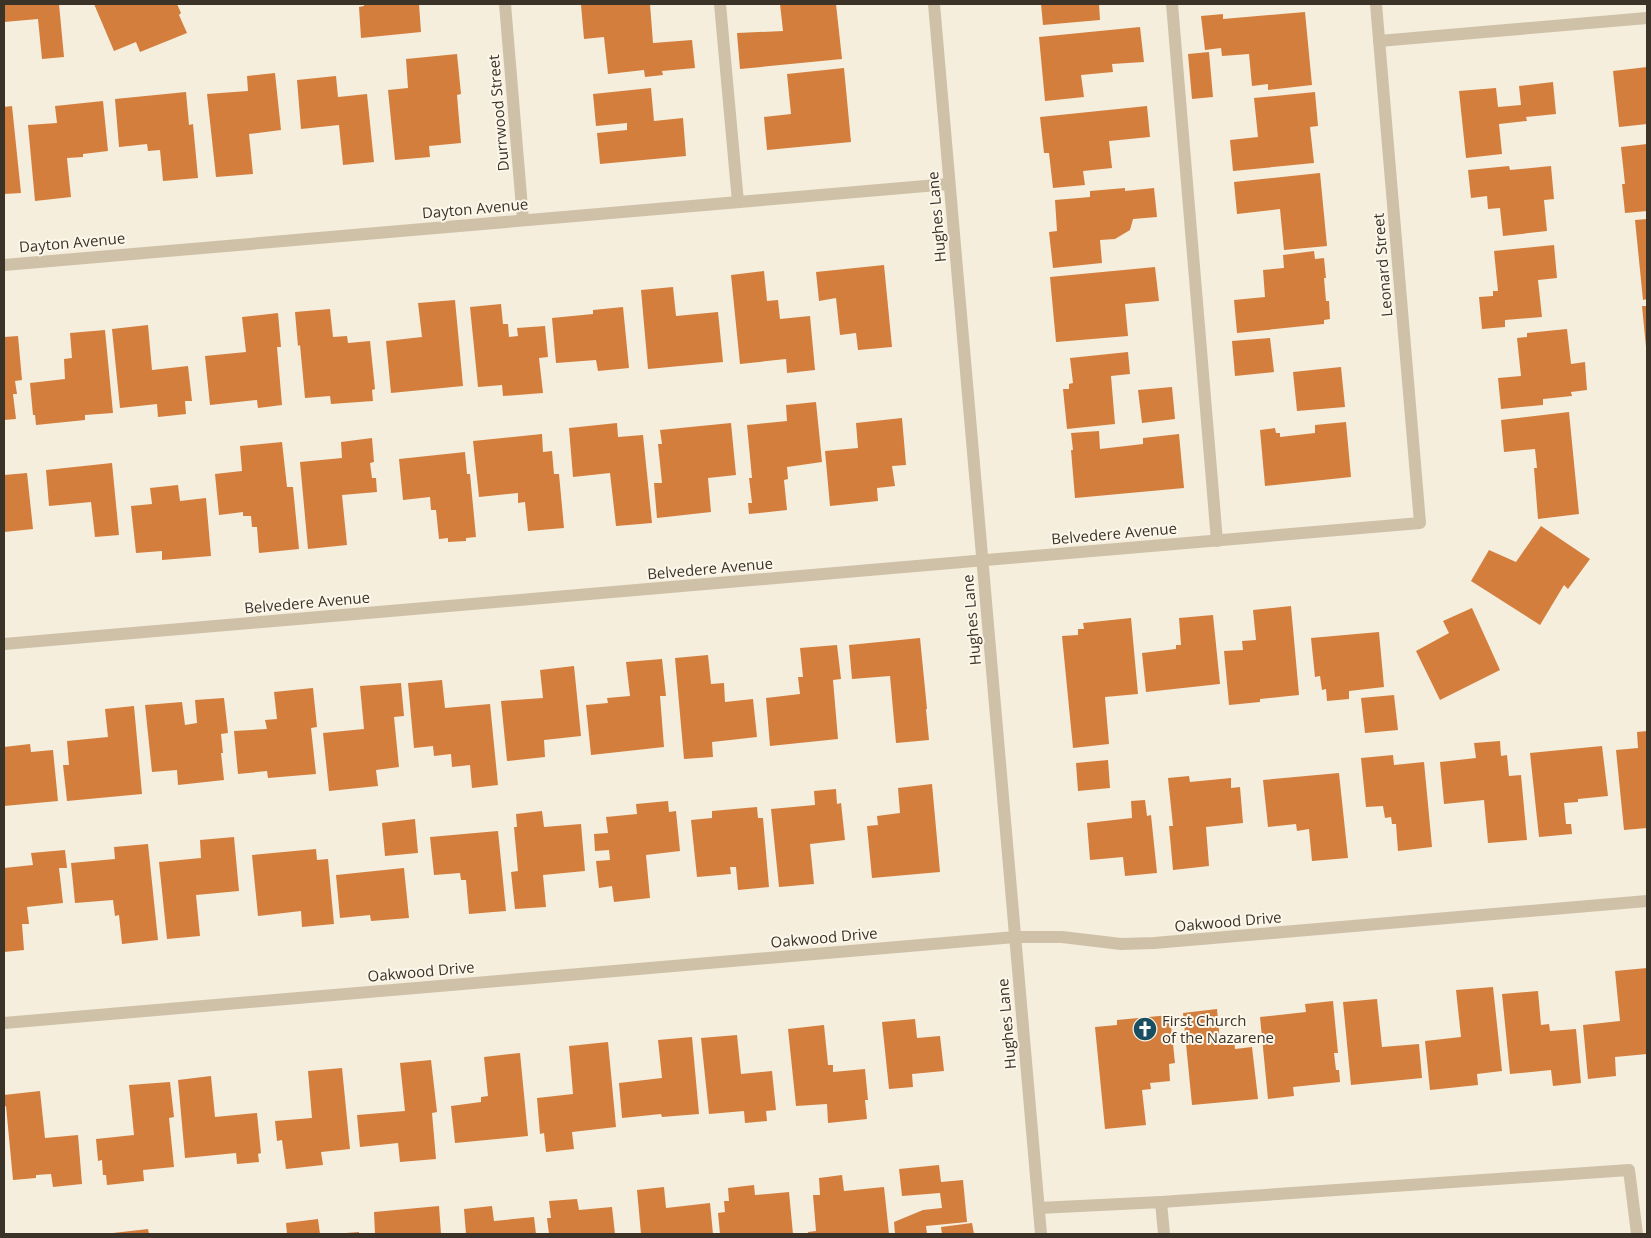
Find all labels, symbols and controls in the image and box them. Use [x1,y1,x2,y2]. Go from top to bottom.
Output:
street label: Durrwood Street [483,54,513,172]
street label: Hughes Lane [922,171,950,263]
street label: Dayton Avenue [421,193,529,223]
street label: Leonard Street [1368,212,1396,318]
street label: Dayton Avenue [18,227,126,257]
street label: Belvedere Avenue [1050,518,1178,548]
street label: Belvedere Avenue [646,553,774,583]
street label: Hughes Lane [957,574,985,666]
street label: Belvedere Avenue [243,587,371,617]
street label: Oakwood Drive [1174,906,1282,936]
street label: Oakwood Drive [770,922,878,952]
street label: Oakwood Drive [367,956,475,986]
street label: Hughes Lane [992,978,1020,1070]
place label: First Church of the Nazarene [1162,1010,1274,1047]
church icon: First Church of the Nazarene [1132,1016,1158,1042]

